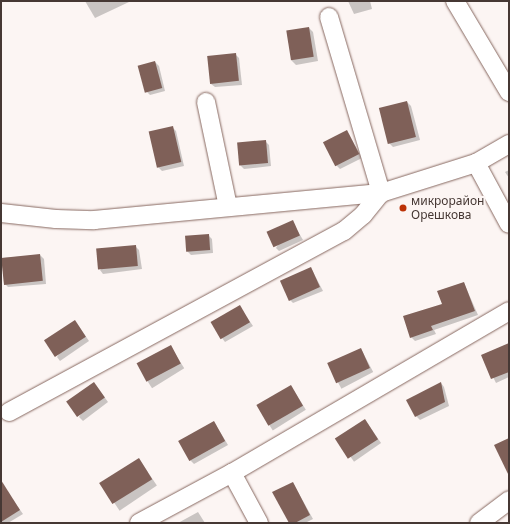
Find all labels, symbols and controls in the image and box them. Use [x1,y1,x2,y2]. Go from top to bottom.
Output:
place label: микрорайон Орешкова [411,194,484,222]
marker: микрорайон Орешкова [398,203,408,213]

